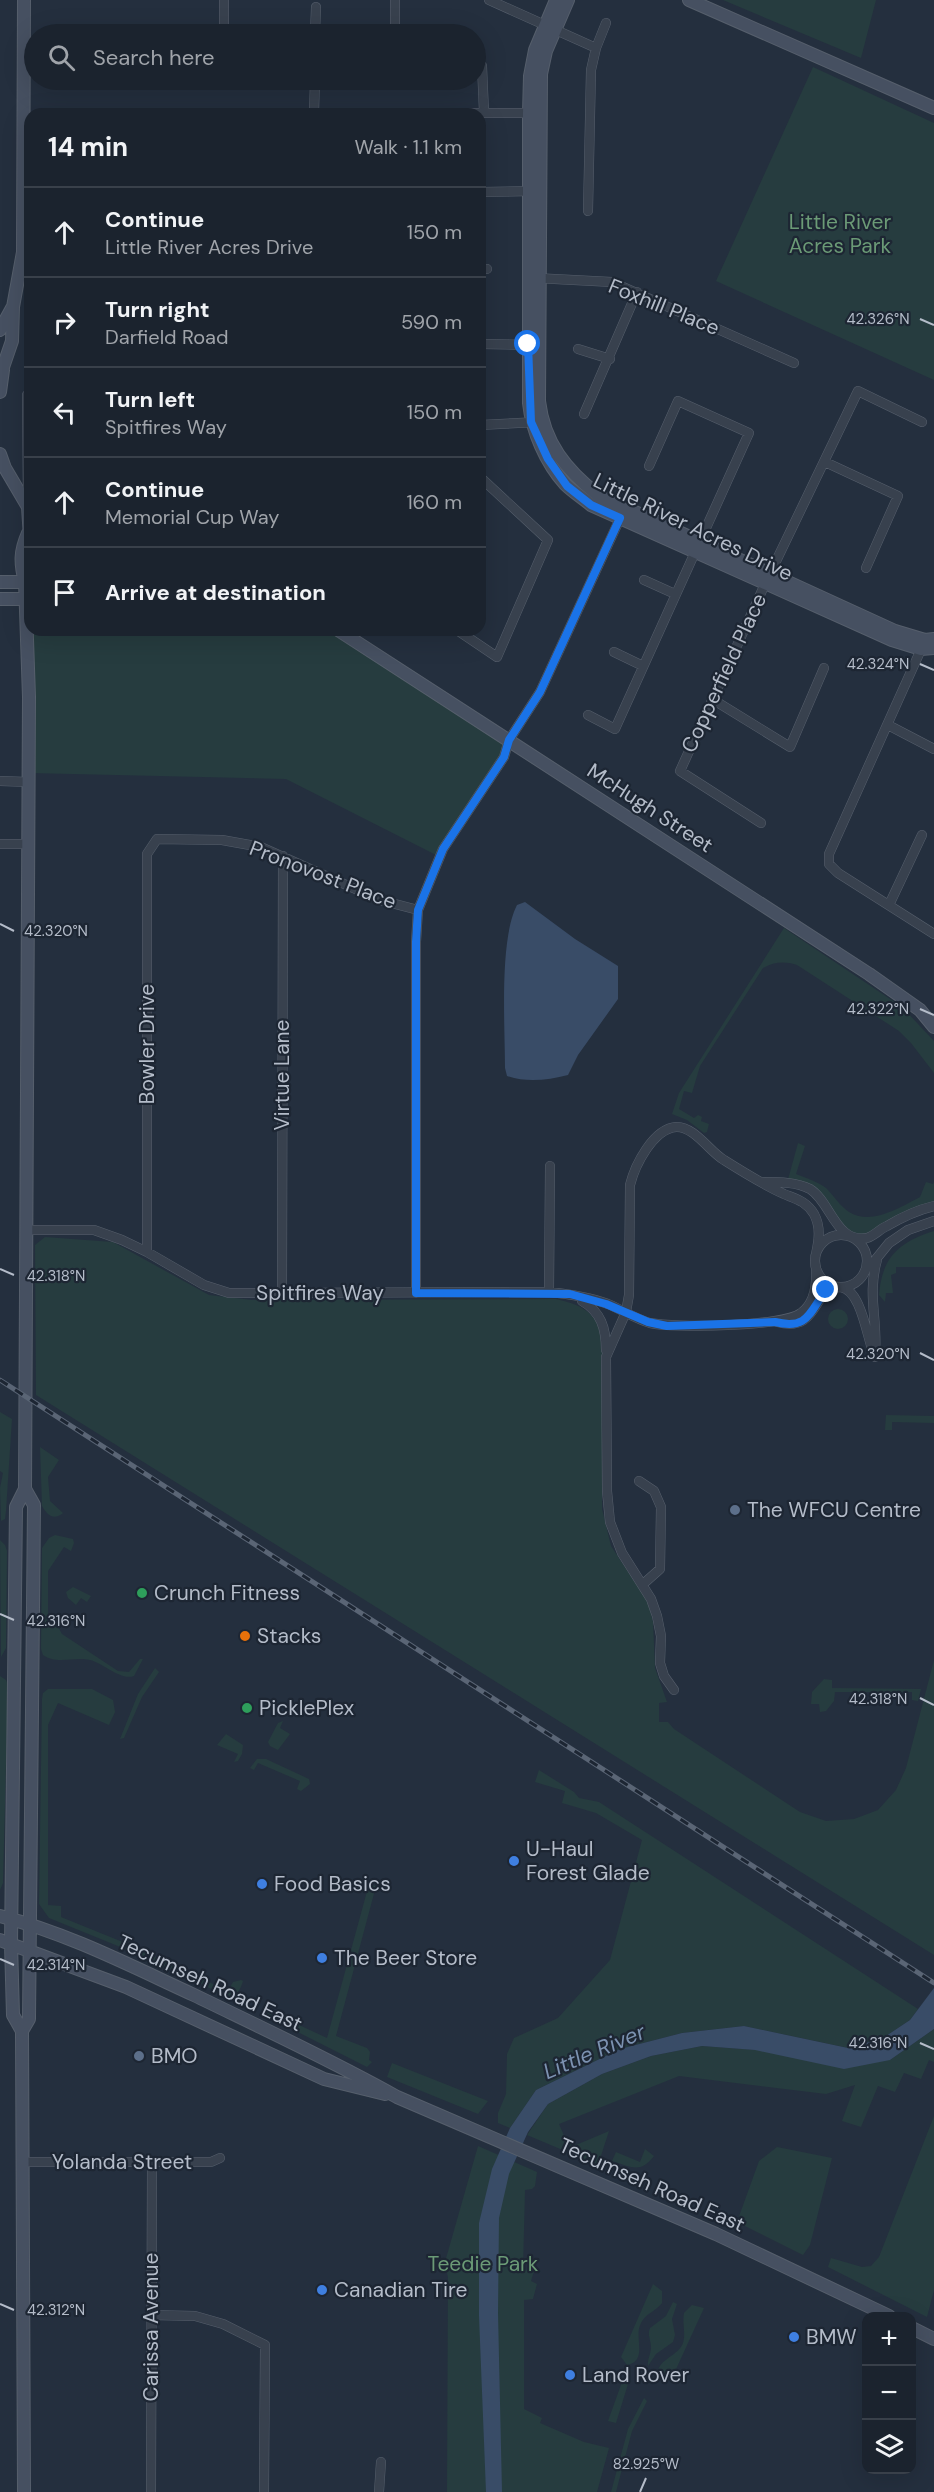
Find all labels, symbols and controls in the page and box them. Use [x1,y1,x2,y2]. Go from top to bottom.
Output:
search box [24,24,486,90]
icon: search [45,41,78,74]
text: Search here [93,43,214,72]
text: 14 min [48,130,128,164]
text: Walk · 1.1 km [354,134,462,160]
text: Continue [105,205,204,234]
park label: Little River Acres Park [789,208,892,260]
icon: ahead [48,216,81,249]
text: 150 m [407,219,462,245]
text: Little River Acres Drive [105,234,313,260]
street label: Foxhill Place [604,272,724,342]
text: Turn right [105,295,210,324]
icon: right [48,306,81,339]
text: 590 m [401,309,462,335]
text: 42.326°N [846,309,910,329]
text: Darfield Road [105,324,229,350]
route start [514,330,540,356]
text: Turn left [105,385,195,414]
icon: left [48,396,81,429]
text: 150 m [407,399,462,425]
text: Spitfires Way [105,414,227,440]
street label: Little River Acres Drive [589,466,797,588]
text: Continue [105,475,204,504]
icon: ahead [48,486,81,519]
text: 160 m [406,489,462,515]
text: Memorial Cup Way [105,504,279,530]
icon: arrive [48,576,81,609]
text: Arrive at destination [105,578,326,607]
street label: Copperfield Place [675,589,773,757]
text: 42.324°N [847,654,909,674]
street label: McHugh Street [582,757,718,859]
street label: Pronovost Place [246,834,400,916]
text: 42.320°N [24,921,88,941]
street label: Bowler Drive [133,984,161,1104]
text: 42.322°N [847,999,909,1019]
street label: Virtue Lane [268,1019,296,1131]
text: 42.318°N [27,1266,85,1286]
route end [812,1276,838,1302]
street label: Spitfires Way [256,1279,384,1307]
text: 42.320°N [846,1344,910,1364]
place label: The WFCU Centre [747,1496,921,1524]
marker: The WFCU Centre [728,1503,742,1517]
place label: Crunch Fitness [154,1579,300,1607]
marker: Crunch Fitness [135,1586,149,1600]
text: 42.316°N [27,1611,85,1631]
place label: Stacks [257,1622,321,1650]
marker: Stacks [238,1629,252,1643]
text: 42.318°N [849,1689,907,1709]
place label: PicklePlex [259,1694,354,1722]
marker: PicklePlex [240,1701,254,1715]
place label: U-Haul Forest Glade [526,1835,650,1887]
marker: U-Haul Forest Glade [507,1854,521,1868]
place label: Food Basics [274,1870,391,1898]
marker: Food Basics [255,1877,269,1891]
street label: Tecumseh Road East [113,1928,307,2038]
place label: The Beer Store [334,1944,477,1972]
marker: The Beer Store [315,1951,329,1965]
text: 42.314°N [27,1955,85,1975]
water label: Little River [539,2017,650,2086]
text: 42.316°N [849,2033,907,2053]
place label: BMO [151,2042,198,2070]
marker: BMO [132,2049,146,2063]
street label: Tecumseh Road East [555,2131,749,2239]
street label: Yolanda Street [52,2148,192,2176]
park label: Teedie Park [428,2250,539,2278]
street label: Carissa Avenue [137,2253,165,2401]
place label: Canadian Tire [334,2276,467,2304]
marker: Canadian Tire [315,2283,329,2297]
text: 42.312°N [27,2300,85,2320]
map controls [862,2312,916,2474]
button: + [862,2312,916,2366]
place label: BMW [806,2323,857,2351]
marker: BMW [787,2330,801,2344]
place label: Land Rover [582,2361,690,2389]
button: − [862,2366,916,2420]
marker: Land Rover [563,2368,577,2382]
button: layers [862,2420,916,2474]
text: 82.925°W [613,2454,680,2474]

